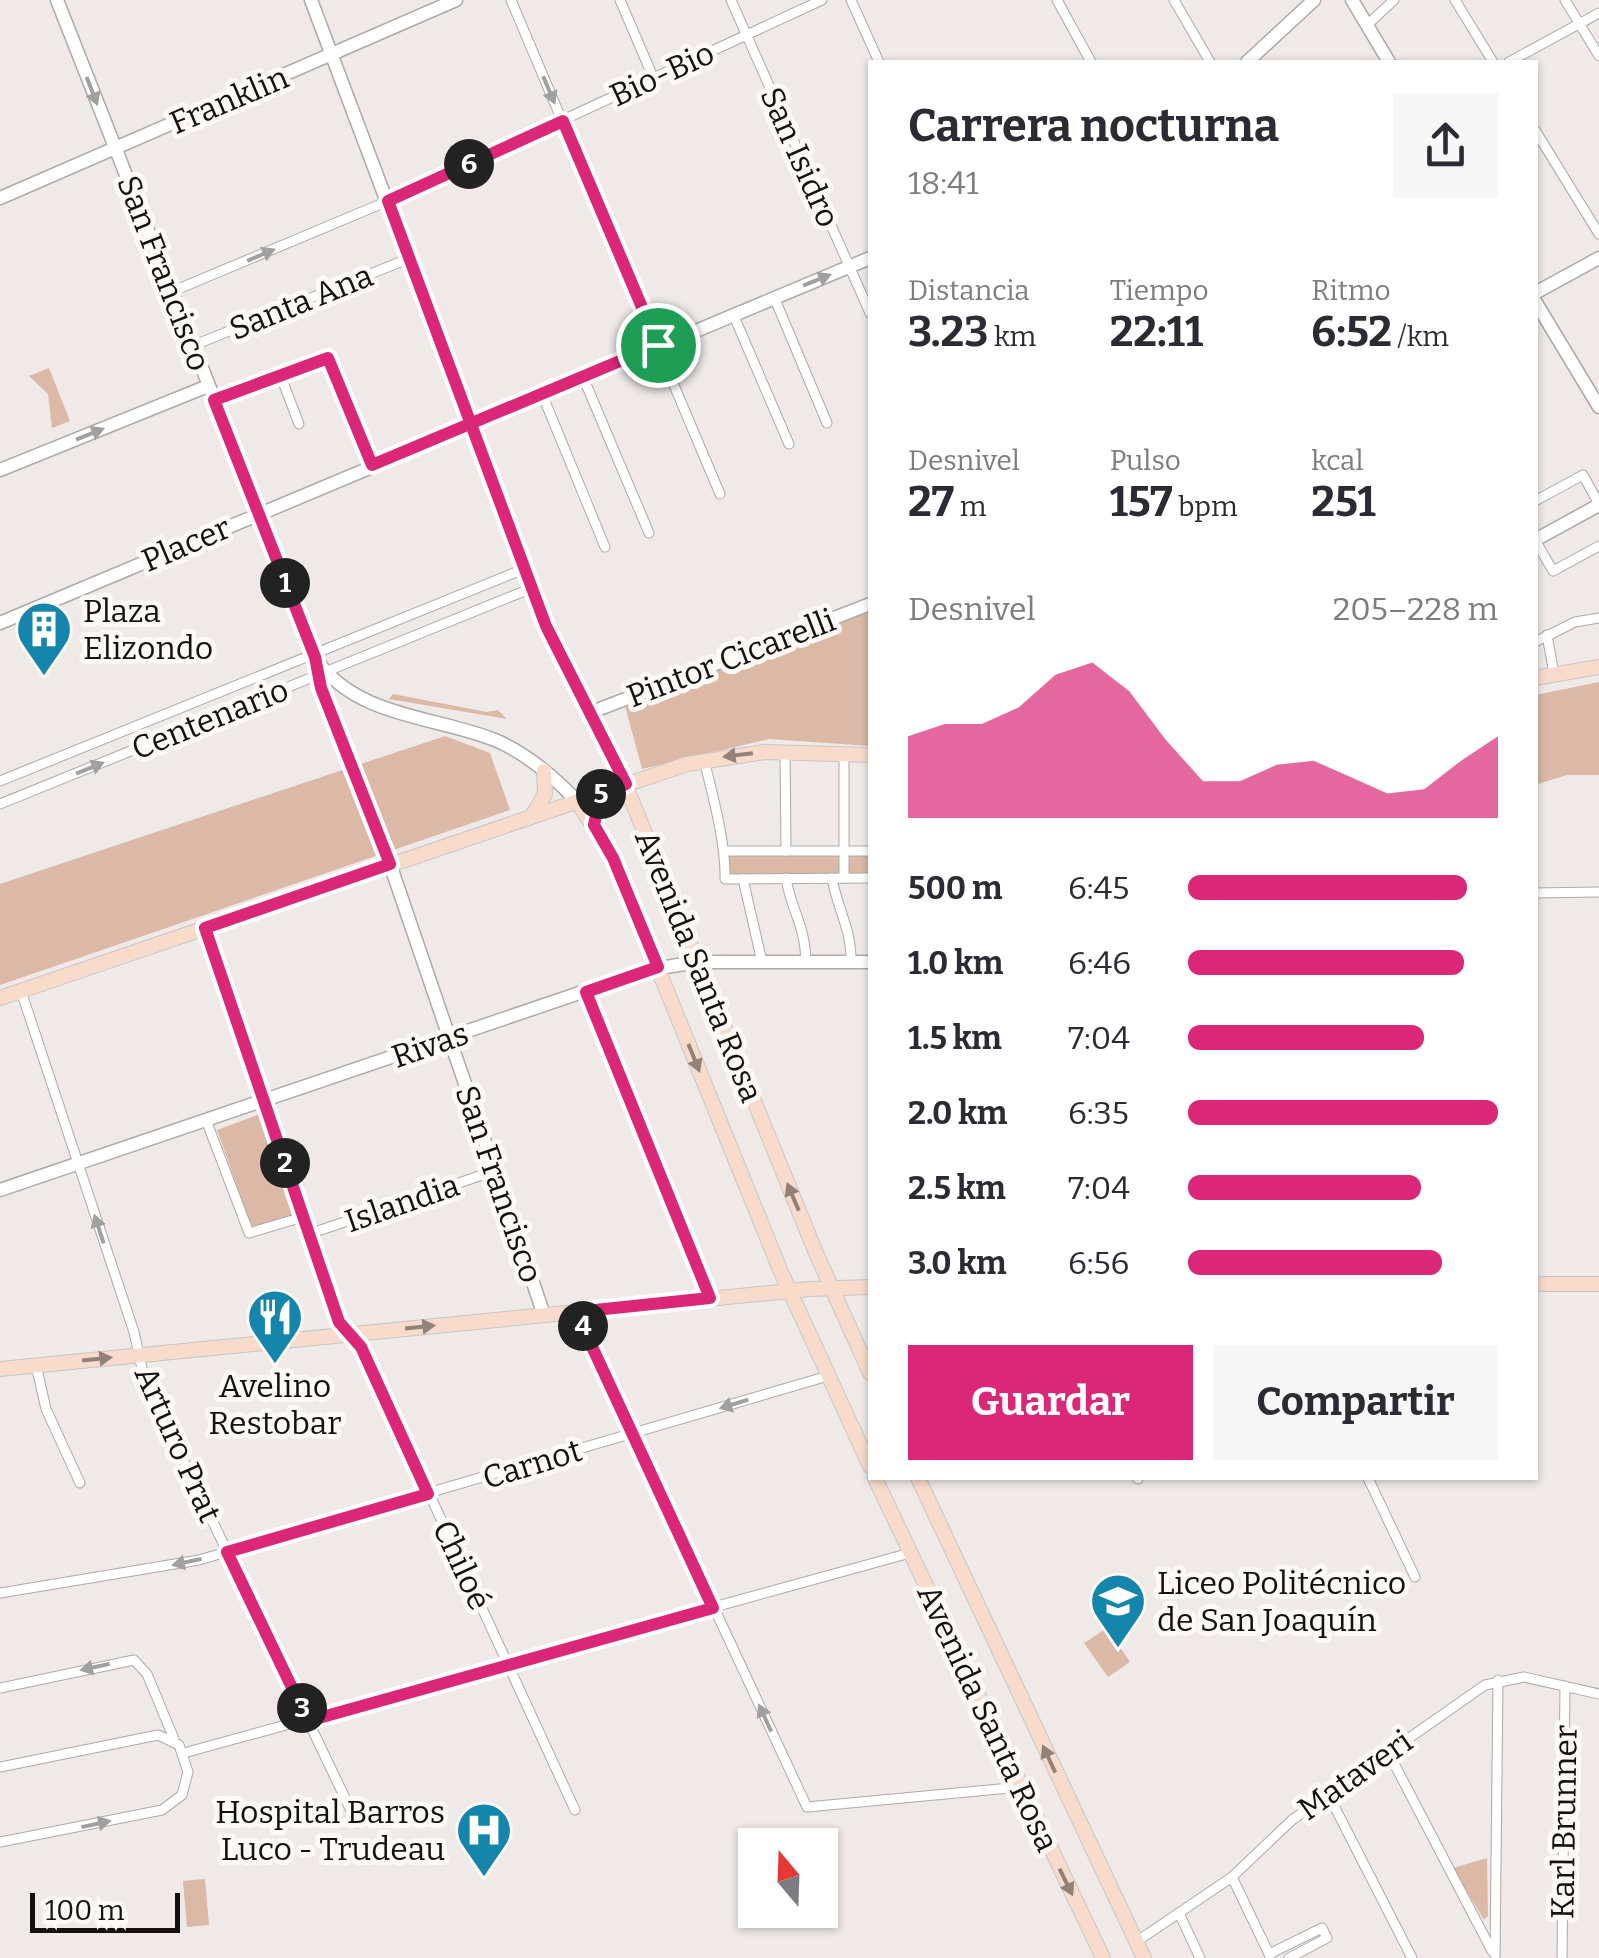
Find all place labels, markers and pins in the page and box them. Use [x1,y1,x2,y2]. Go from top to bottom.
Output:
pin: 6 [444,139,494,189]
pin [616,303,701,388]
pin: 1 [260,558,310,608]
place label: Plaza Elizondo [83,592,213,667]
building icon: Plaza Elizondo [14,599,74,678]
pin: 5 [576,769,626,819]
pin: 2 [260,1138,310,1188]
restaurant icon: Avelino Restobar [245,1287,305,1366]
pin: 4 [558,1301,608,1351]
place label: Avelino Restobar [209,1367,341,1442]
place label: Liceo Politécnico de San Joaquín [1157,1564,1406,1639]
school or university icon: Liceo Politécnico de San Joaquín [1088,1571,1148,1650]
pin: 3 [277,1683,327,1733]
place label: Hospital Barros Luco - Trudeau [215,1793,445,1868]
hospital icon: Hospital Barros Luco - Trudeau [454,1800,514,1879]

